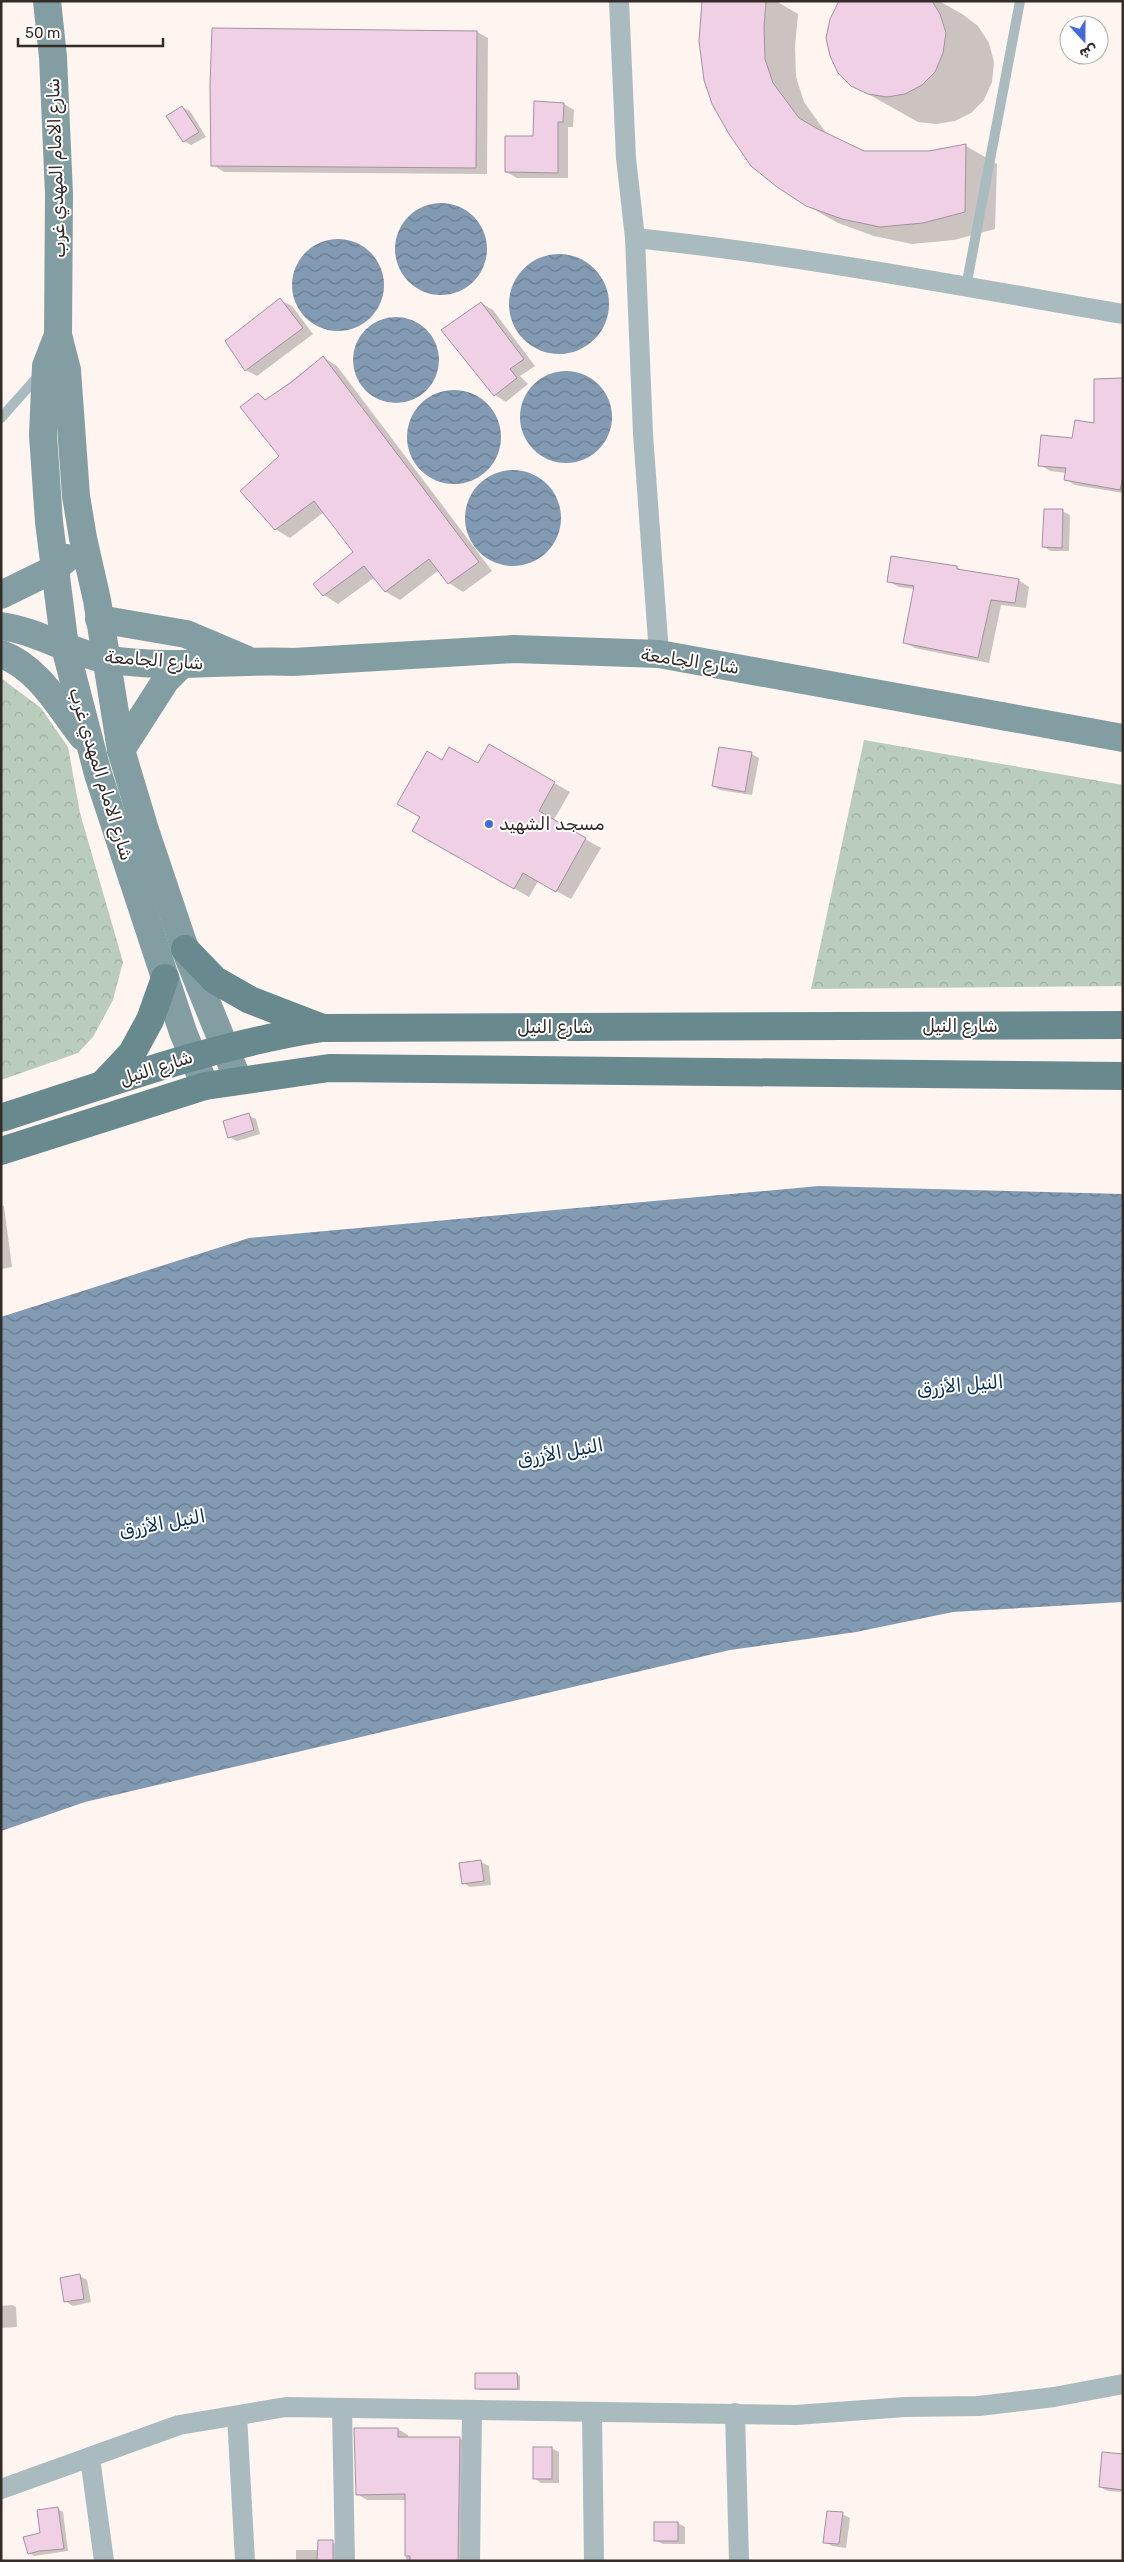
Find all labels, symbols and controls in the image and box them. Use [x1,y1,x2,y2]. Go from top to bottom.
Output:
scale bar [18,15,162,47]
north arrow [1059,15,1109,65]
text: 50 m [25,24,60,42]
text: ش [1077,41,1100,63]
street label: شارع الامام المهدي غرب [42,78,71,258]
street label: شارع الجامعة [639,643,741,680]
street label: شارع الجامعة [104,646,204,675]
street label: شارع الامام المهدي غرب [63,685,138,864]
place label: مسجد الشهيد [499,813,605,835]
marker: مسجد الشهيد [483,818,495,830]
street label: شارع النيل [922,1015,998,1038]
street label: شارع النيل [517,1016,593,1039]
street label: شارع النيل [117,1046,196,1091]
water label: النيل الأزرق [916,1370,1004,1400]
water label: النيل الأزرق [515,1433,605,1471]
water label: النيل الأزرق [117,1504,207,1542]

